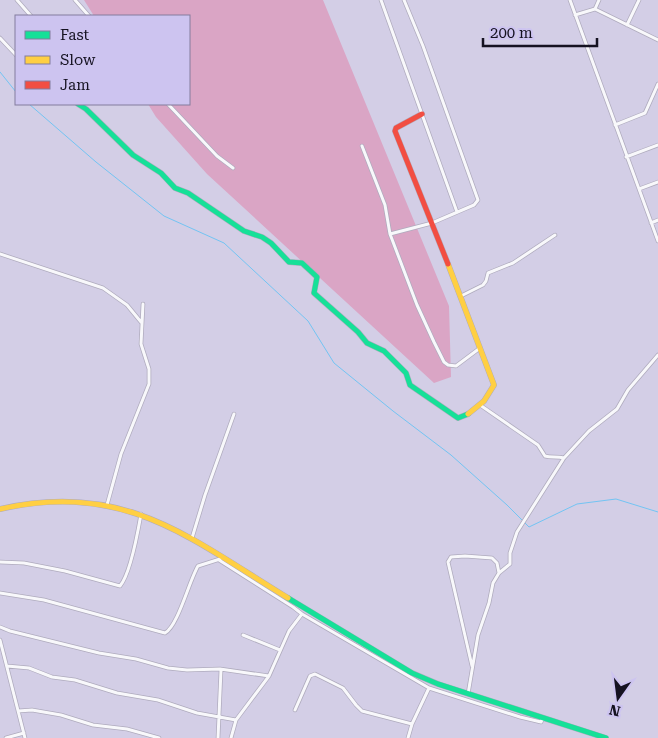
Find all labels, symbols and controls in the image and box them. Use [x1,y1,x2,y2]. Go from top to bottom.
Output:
legend [15,15,190,105]
scale bar [483,15,597,47]
text: 200 m [490,24,533,42]
text: Fast [60,26,90,44]
text: Slow [60,51,96,69]
text: Jam [60,76,90,94]
north arrow [593,673,643,723]
text: N [607,701,622,720]

